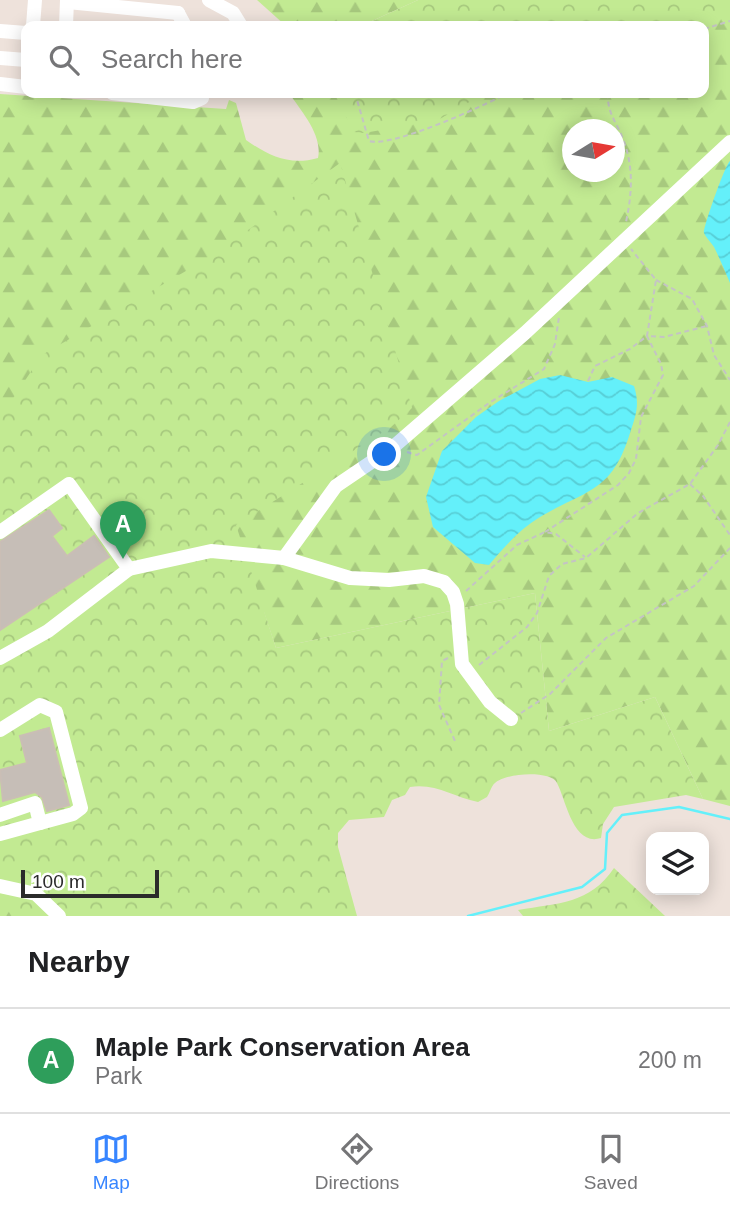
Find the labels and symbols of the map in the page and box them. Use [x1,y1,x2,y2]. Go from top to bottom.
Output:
north arrow [562,119,625,182]
your location [367,437,401,471]
pin: A [100,501,146,559]
scale bar [21,867,159,899]

